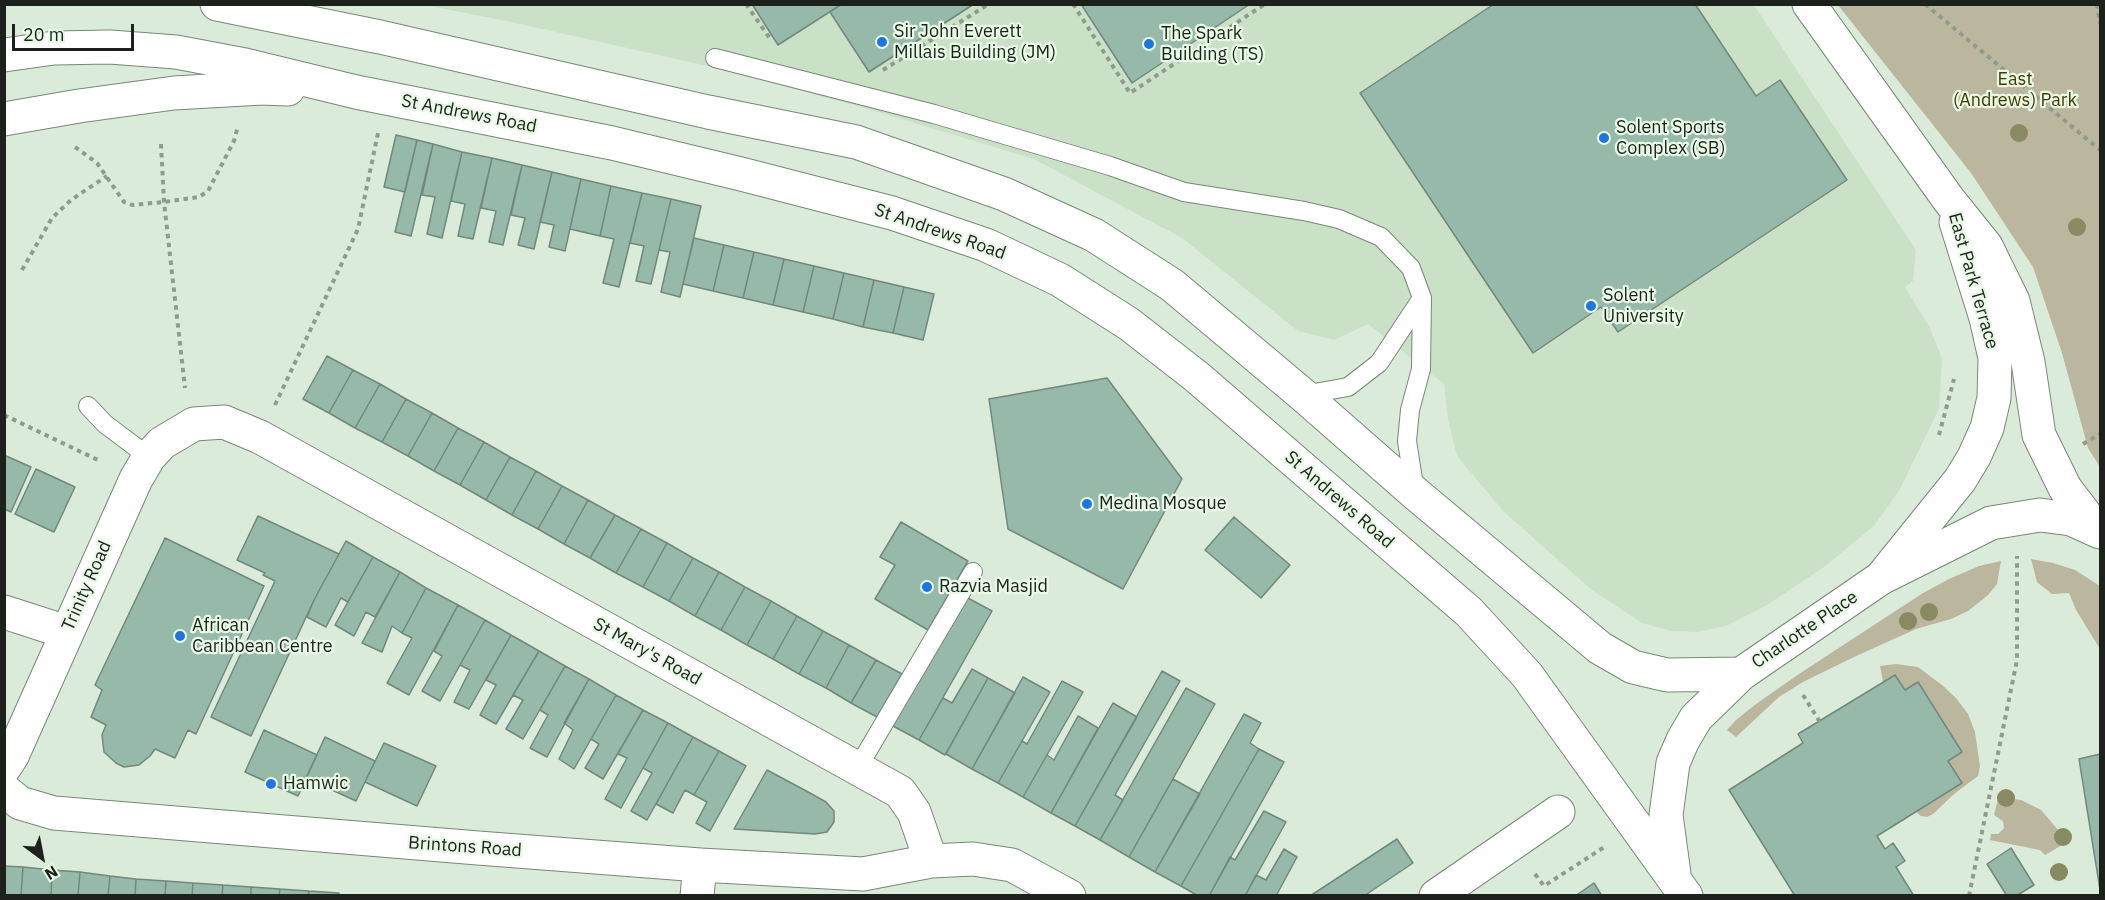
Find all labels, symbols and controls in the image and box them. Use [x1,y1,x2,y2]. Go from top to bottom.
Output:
scale bar [15,12,136,50]
place label: Sir John Everett Millais Building (JM) [894,21,1056,63]
text: 20 m [23,23,65,46]
place label: The Spark Building (TS) [1161,23,1264,66]
marker: Sir John Everett Millais Building (JM) [875,35,889,49]
marker: The Spark Building (TS) [1142,37,1156,51]
park label: East (Andrews) Park [1953,69,2077,112]
street label: St Andrews Road [399,90,539,138]
place label: Solent Sports Complex (SB) [1616,117,1726,160]
marker: Solent Sports Complex (SB) [1597,131,1611,145]
street label: St Andrews Road [871,199,1009,265]
street label: East Park Terrace [1943,210,2003,352]
place label: Solent University [1603,285,1684,328]
marker: Solent University [1584,299,1598,313]
street label: St Andrews Road [1280,447,1398,553]
place label: Medina Mosque [1099,493,1227,515]
marker: Medina Mosque [1080,497,1094,511]
street label: Trinity Road [58,538,116,634]
place label: Razvia Masjid [939,576,1048,598]
marker: Razvia Masjid [920,580,934,594]
street label: Charlotte Place [1748,587,1862,673]
street label: St Mary's Road [589,613,705,691]
place label: African Caribbean Centre [192,615,333,658]
marker: African Caribbean Centre [173,629,187,643]
place label: Hamwic [283,773,348,795]
marker: Hamwic [264,777,278,791]
north arrow [12,828,72,888]
street label: Brintons Road [407,832,523,862]
text: N [41,862,62,885]

